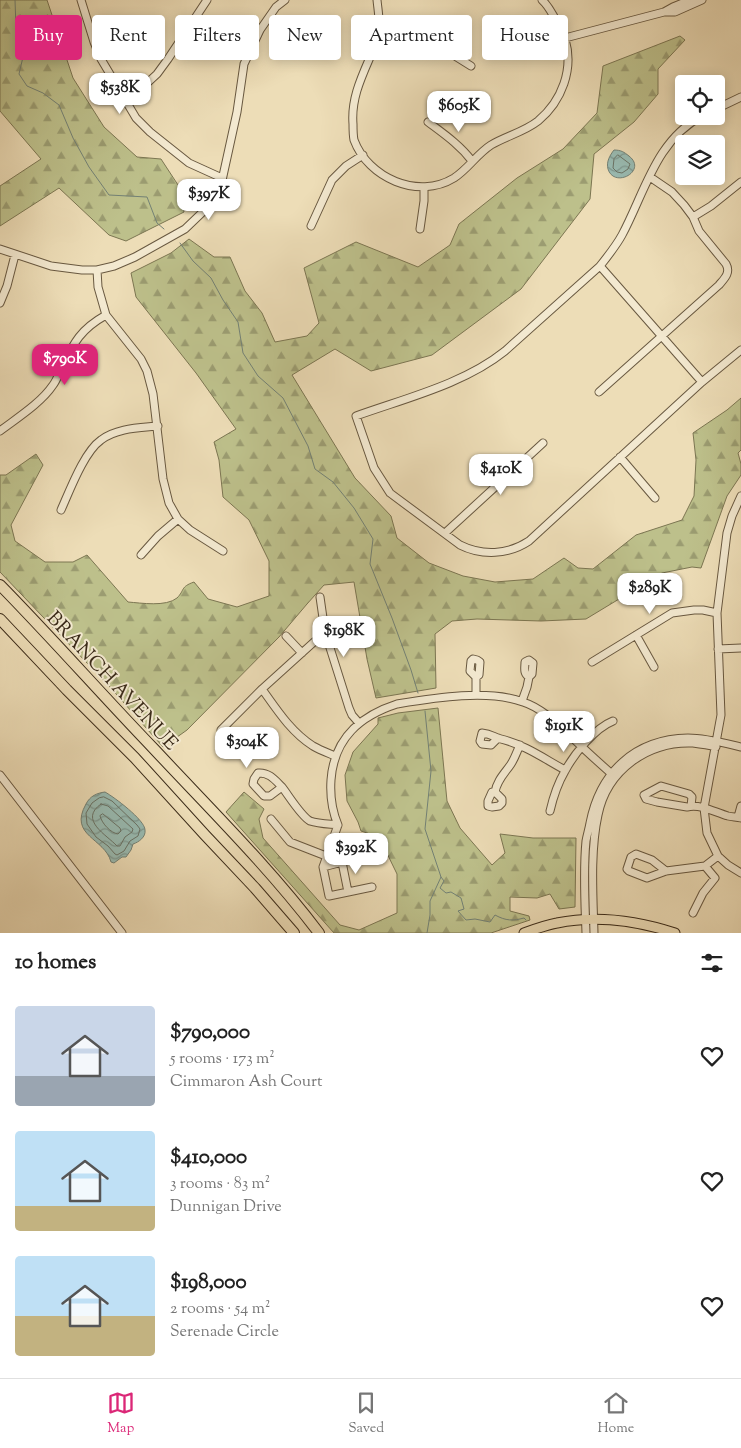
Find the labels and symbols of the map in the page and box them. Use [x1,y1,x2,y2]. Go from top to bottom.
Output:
pin: $538K [85,72,155,115]
pin: $605K [424,90,494,133]
pin: $397K [174,178,244,221]
pin: $790K [30,344,100,386]
pin: $410K [466,454,536,496]
pin: $289K [615,572,685,615]
street label: BRANCH AVENUE [39,605,184,758]
pin: $198K [309,616,379,658]
pin: $191K [529,710,599,753]
pin: $304K [212,726,282,769]
pin: $392K [321,832,391,875]

